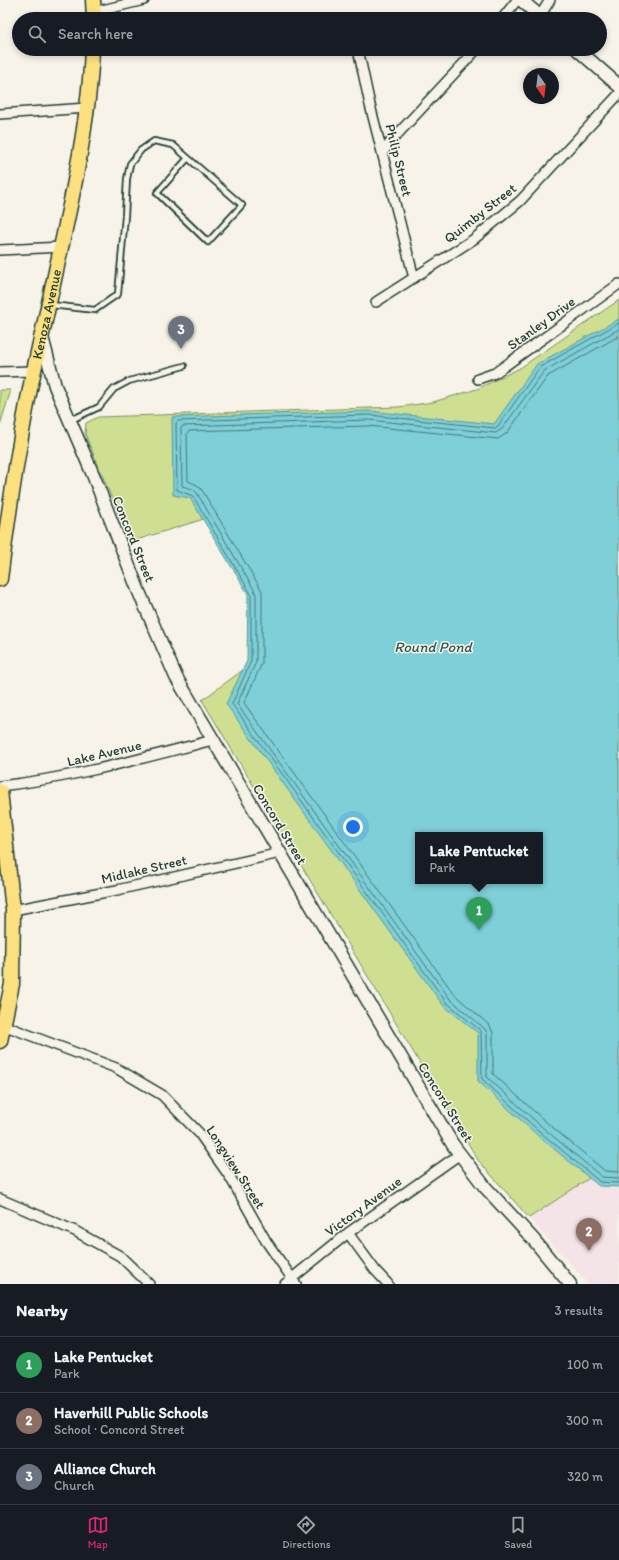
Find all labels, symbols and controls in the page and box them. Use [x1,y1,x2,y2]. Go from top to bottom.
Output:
search box [12,12,607,56]
icon: search [26,23,48,45]
text: Search here [58,25,133,43]
north arrow [523,68,559,104]
street label: Philip Street [381,122,416,198]
street label: Quimby Street [441,180,520,247]
street label: Kenoza Avenue [29,267,65,361]
street label: Stanley Drive [504,293,579,354]
pin: 3 [168,316,194,349]
street label: Concord Street [109,494,159,585]
water label: Round Pond [394,638,474,656]
street label: Lake Avenue [65,737,143,770]
street label: Concord Street [249,781,310,868]
your location [343,817,363,837]
popup [415,832,543,884]
text: Lake Pentucket [430,842,528,860]
street label: Midlake Street [100,851,189,888]
text: Park [430,860,455,875]
pin: 1 [466,897,492,930]
street label: Concord Street [414,1059,477,1145]
street label: Longview Street [202,1122,269,1212]
street label: Victory Avenue [322,1173,405,1240]
pin: 2 [576,1218,602,1251]
text: Nearby [16,1300,68,1320]
text: 3 results [554,1303,603,1318]
text: Lake Pentucket [54,1348,153,1366]
text: 1 [26,1357,32,1372]
text: 100 m [567,1357,603,1372]
text: Park [54,1366,80,1381]
text: Haverhill Public Schools [54,1404,208,1422]
text: 2 [26,1413,32,1428]
text: 300 m [566,1413,603,1428]
text: School · Concord Street [54,1422,185,1437]
text: Alliance Church [54,1460,156,1478]
text: 3 [25,1469,33,1484]
text: 320 m [567,1469,603,1484]
text: Church [54,1478,95,1493]
tab: Map [87,1514,109,1551]
tab: Directions [282,1514,331,1551]
tab: Saved [504,1514,532,1551]

